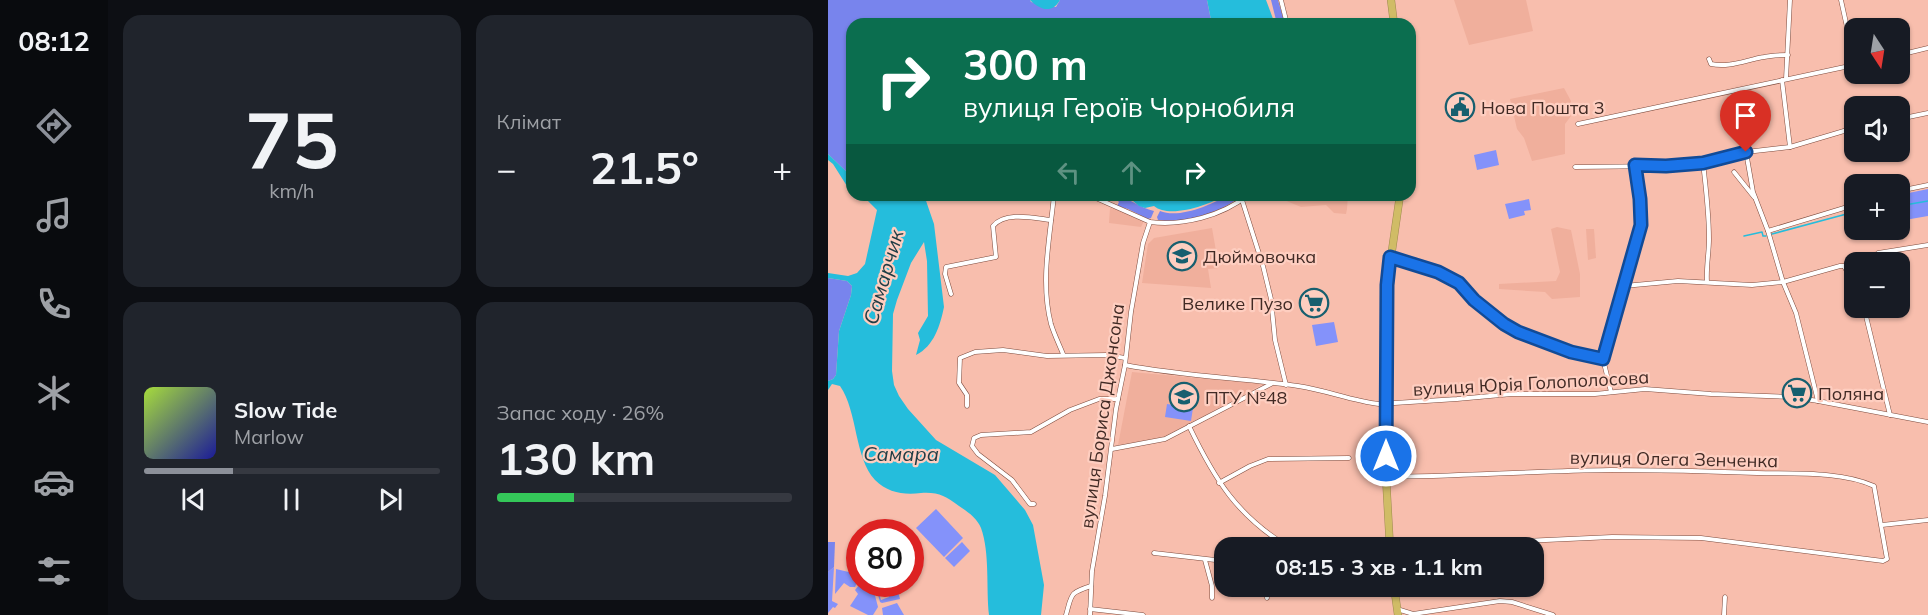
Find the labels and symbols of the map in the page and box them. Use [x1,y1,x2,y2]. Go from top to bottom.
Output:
north arrow [1844,18,1910,84]
pin [1720,90,1771,152]
public building icon: Нова Пошта 3 [1444,91,1476,123]
place label: Нова Пошта 3 [1481,96,1605,119]
water label: Самарчик [858,226,909,327]
school or university icon: Дюймовочка [1166,240,1198,272]
place label: Дюймовочка [1203,245,1316,268]
supermarket icon: Велике Пузо [1298,287,1330,319]
place label: Велике Пузо [1182,292,1293,315]
street label: вулиця Бориса Джонсона [1075,302,1129,530]
street label: вулиця Юрія Голополосова [1412,365,1650,401]
supermarket icon: Поляна [1781,377,1813,409]
school or university icon: ПТУ №48 [1168,381,1200,413]
place label: Поляна [1818,382,1884,405]
place label: ПТУ №48 [1205,386,1287,409]
position arrow [1354,424,1418,488]
water label: Самара [863,441,939,466]
street label: вулиця Олега Зенченка [1570,446,1778,472]
speed limit sign: 80 [846,519,924,597]

